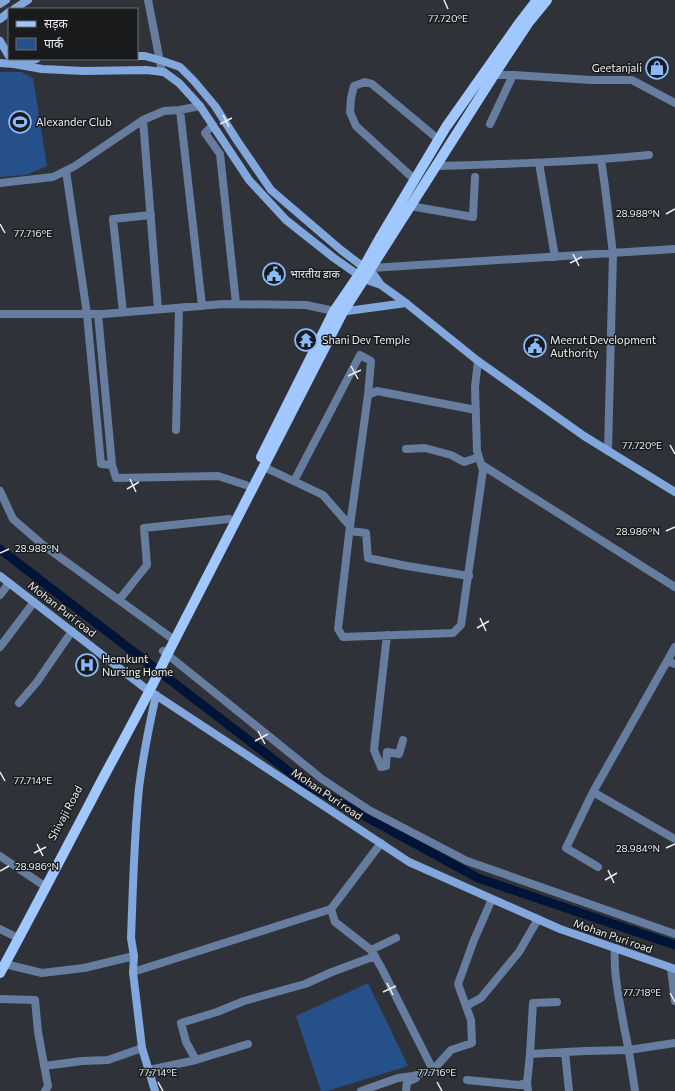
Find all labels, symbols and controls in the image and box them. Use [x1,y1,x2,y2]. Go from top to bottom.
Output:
legend [8,8,138,60]
text: 77.720°E [428,12,468,24]
text: सड़क [44,16,69,31]
text: पार्क [44,36,64,50]
shop icon: Geetanjali [644,55,670,81]
place label: Geetanjali [592,61,642,74]
sports icon: Alexander Club [7,109,33,135]
place label: Alexander Club [36,115,112,128]
text: 28.988°N [616,207,660,219]
text: 77.716°E [14,227,52,239]
public building icon: भारतीय डाक [261,261,287,287]
place label: भारतीय डाक [290,267,340,280]
temple icon: Shani Dev Temple [293,327,319,353]
place label: Shani Dev Temple [322,333,410,346]
public building icon: Meerut Development Authority [522,333,548,359]
place label: Meerut Development Authority [550,333,657,359]
text: 77.720°E [622,439,662,451]
text: 28.986°N [616,525,660,537]
text: 28.988°N [15,542,59,554]
street label: Mohan Puri road [26,578,99,639]
hospital icon: Hemkunt Nursing Home [74,652,100,678]
place label: Hemkunt Nursing Home [102,652,173,678]
street label: Mohan Puri road [289,765,365,822]
text: 77.714°E [14,774,52,786]
street label: Shivaji Road [45,783,84,842]
text: 28.984°N [616,842,660,854]
text: 28.986°N [15,860,59,872]
street label: Mohan Puri road [572,916,654,955]
text: 77.718°E [623,986,661,998]
text: 77.714°E [139,1066,177,1078]
text: 77.716°E [418,1066,456,1078]

